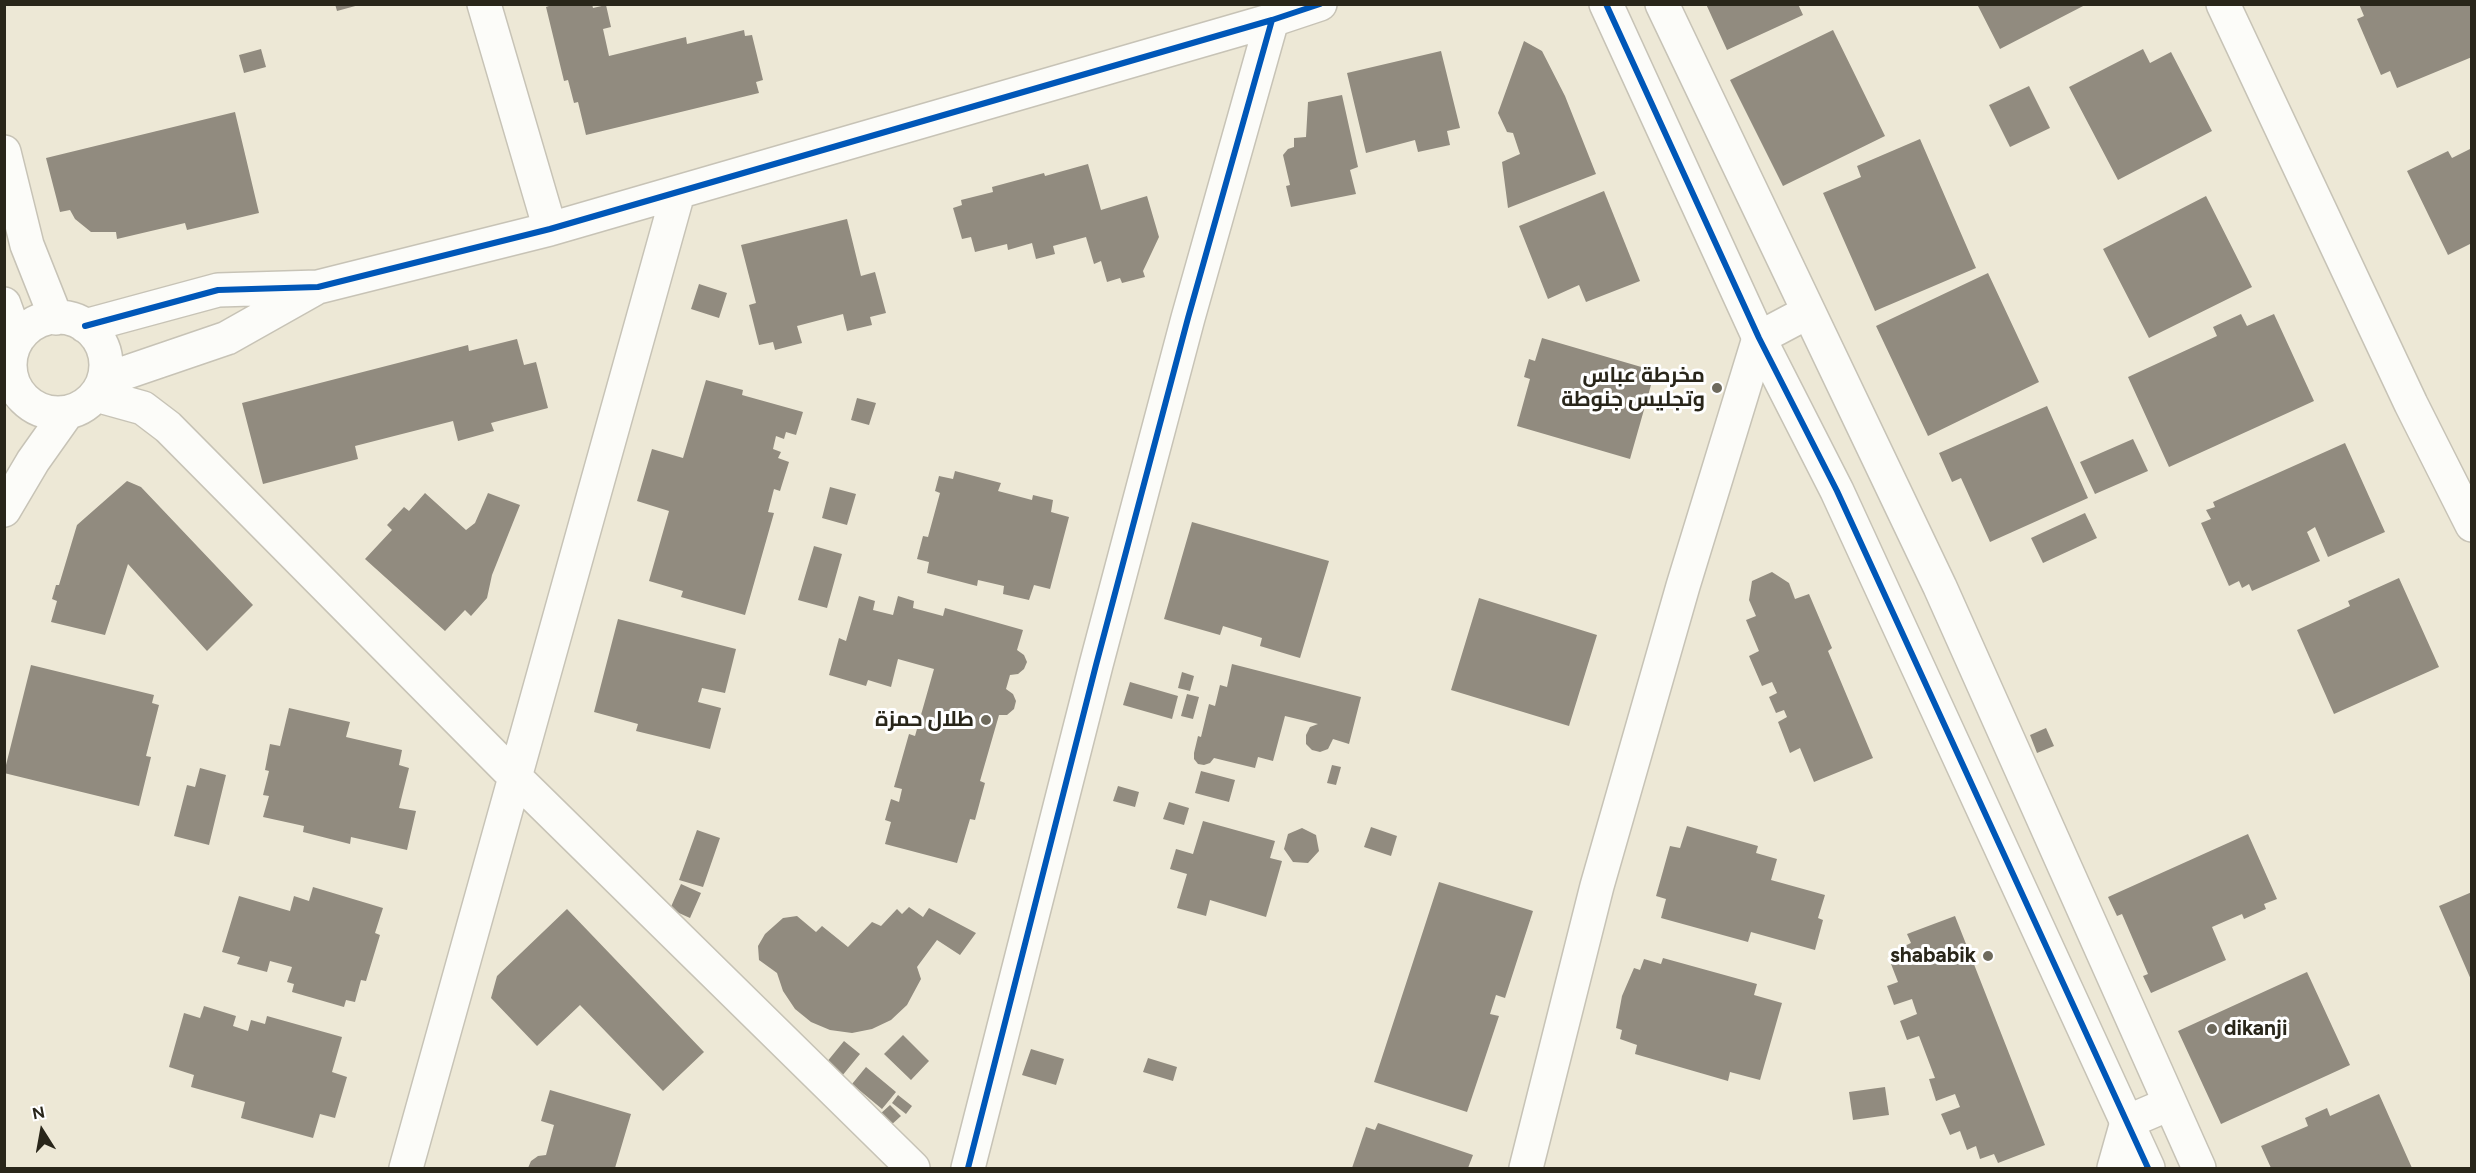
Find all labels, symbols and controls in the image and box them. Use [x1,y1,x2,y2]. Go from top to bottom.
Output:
place label: مخرطة عباس وتجليس جنوطة [1561,363,1705,413]
marker: مخرطة عباس وتجليس جنوطة [1710,381,1724,395]
place label: طلال حمزة [875,707,974,733]
marker: طلال حمزة [979,713,993,727]
place label: shababik [1890,943,1976,969]
marker: shababik [1981,949,1995,963]
place label: dikanji [2224,1016,2287,1042]
marker: dikanji [2205,1022,2219,1036]
north arrow [12,1101,72,1161]
text: N [31,1102,46,1123]

